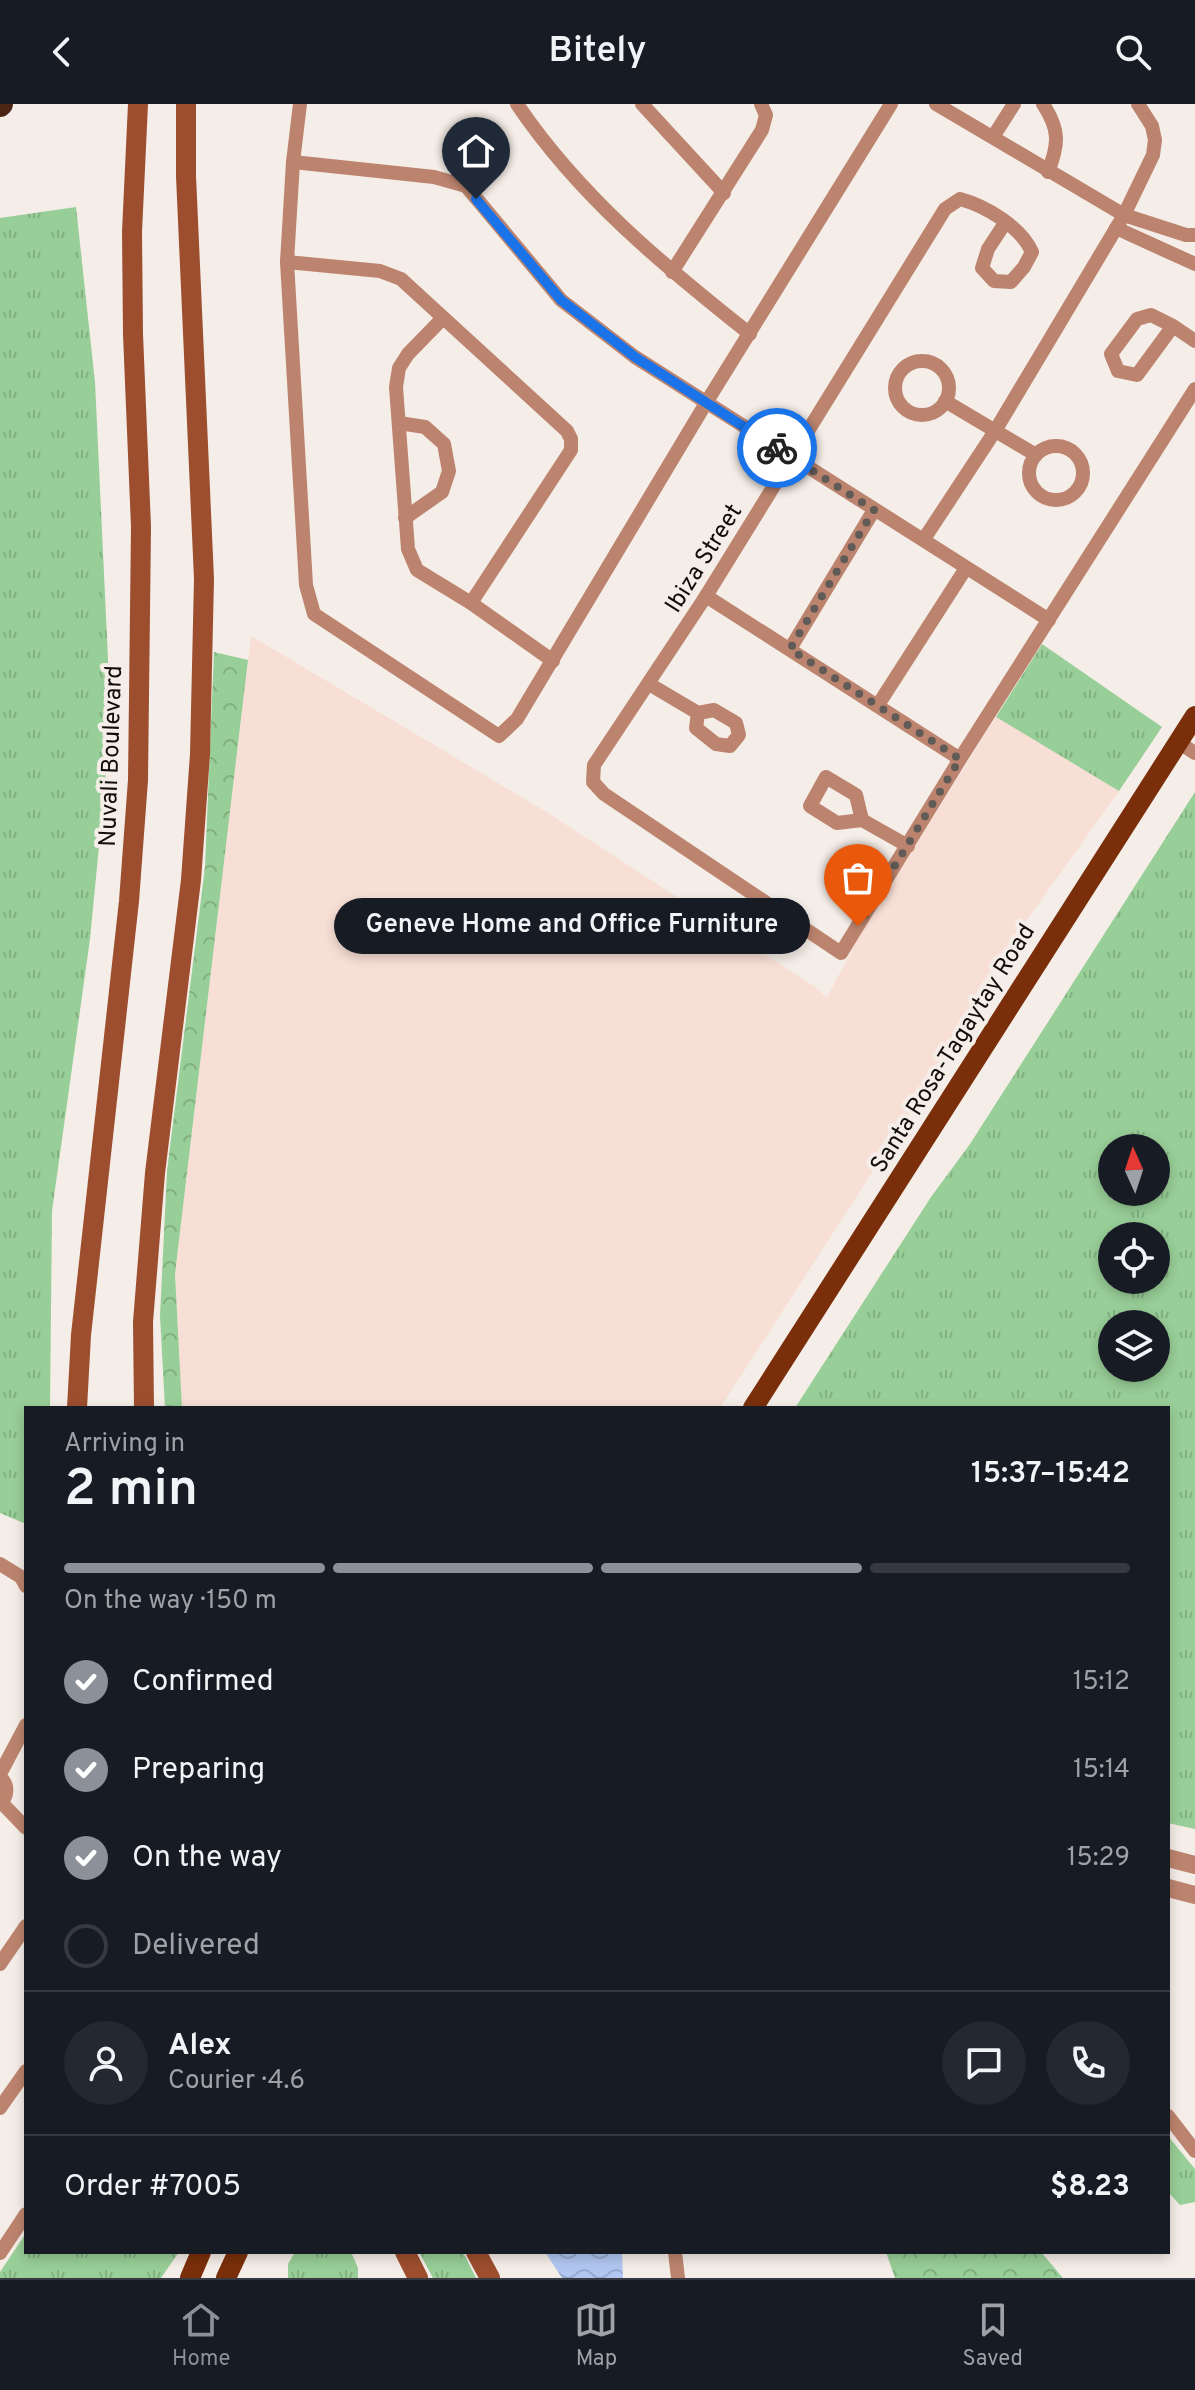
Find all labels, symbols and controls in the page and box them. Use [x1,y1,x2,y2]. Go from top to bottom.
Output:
text: Bitely [549,29,646,75]
icon: back [40,30,84,74]
icon: search [1111,30,1155,74]
pin [442,117,510,199]
icon: home [454,129,498,173]
courier [737,408,817,488]
icon: bike [755,426,799,470]
street label: Ibiza Street [659,499,750,619]
street label: Nuvali Boulevard [94,665,130,847]
pin [824,844,892,926]
icon: bag [836,856,880,900]
callout: Geneve Home and Office Furniture [334,898,810,954]
text: Geneve Home and Office Furniture [366,909,778,942]
street label: Santa Rosa-Tagaytay Road [865,919,1043,1179]
north arrow [1098,1134,1170,1206]
map controls [1098,1134,1170,1382]
button: locate [1098,1222,1170,1294]
button: layers [1098,1310,1170,1382]
text: Arriving in [64,1428,185,1461]
text: 15:37–15:42 [971,1456,1130,1493]
text: 2 min [64,1458,198,1524]
text: On the way · 150 m [64,1585,277,1618]
icon: check [64,1660,108,1704]
text: Confirmed [132,1664,274,1701]
text: 15:12 [1073,1666,1130,1699]
icon: check [64,1748,108,1792]
text: Preparing [132,1752,265,1789]
text: 15:14 [1073,1754,1130,1787]
icon: check [64,1836,108,1880]
text: On the way [132,1840,282,1877]
text: 15:29 [1067,1842,1130,1875]
text: Delivered [132,1928,260,1965]
button: person [64,2021,148,2105]
button: chat [942,2021,1026,2105]
button: phone [1046,2021,1130,2105]
text: Alex [168,2028,232,2065]
text: Courier · 4.6 [168,2065,305,2098]
text: Order #7005 [64,2169,241,2206]
text: $8.23 [1050,2169,1130,2206]
tab: Home [172,2298,230,2373]
tab: Map [574,2298,618,2373]
tab: Saved [963,2298,1023,2373]

